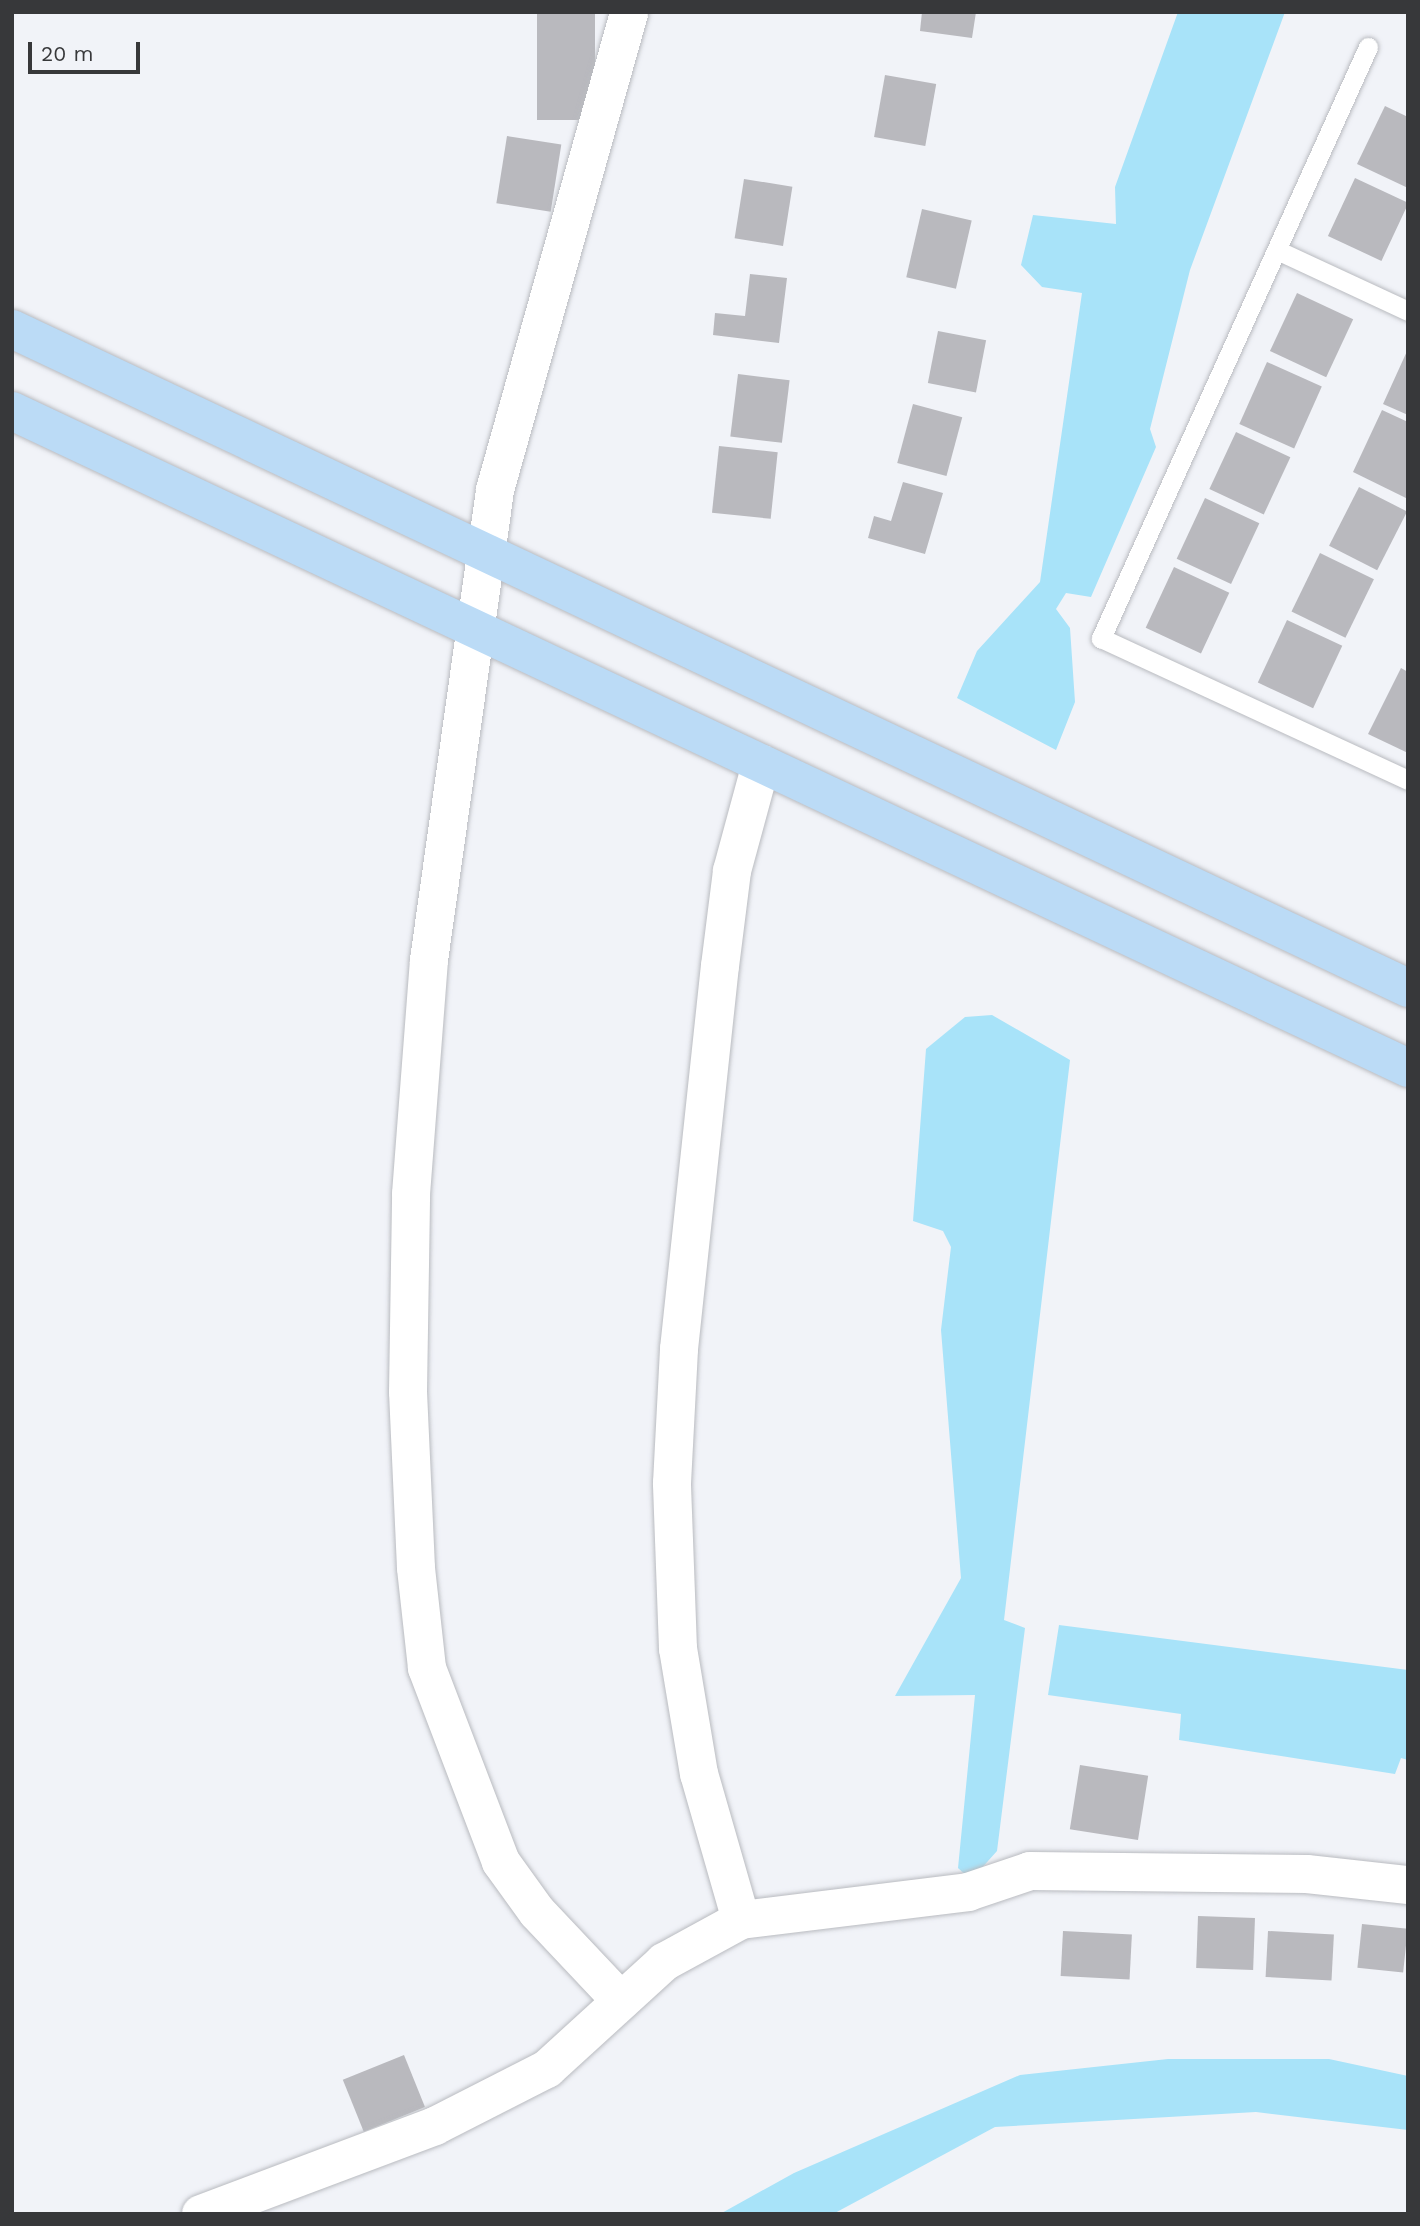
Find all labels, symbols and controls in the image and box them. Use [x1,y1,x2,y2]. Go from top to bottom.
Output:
scale bar [32,28,144,72]
text: 20 m [41,41,93,66]

